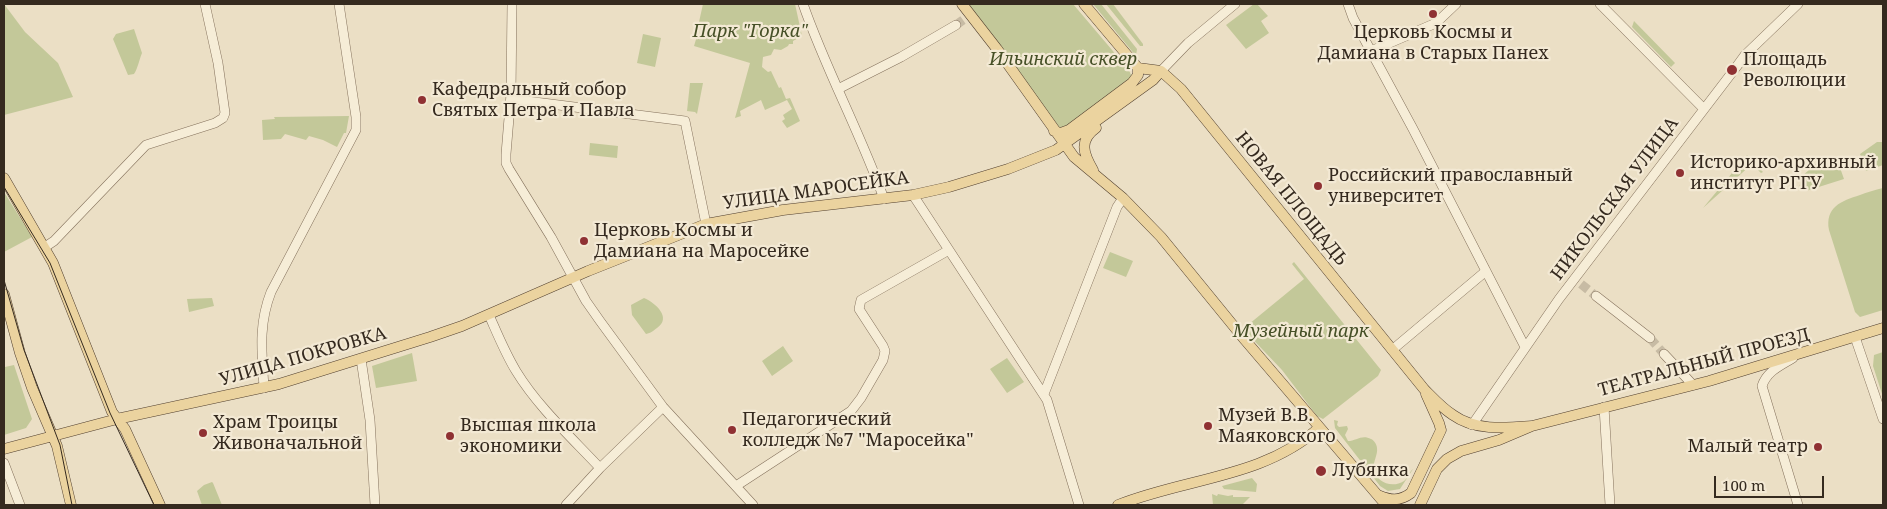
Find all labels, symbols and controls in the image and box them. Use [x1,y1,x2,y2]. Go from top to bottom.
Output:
marker: Церковь Космы и Дамиана в Старых Панех [1427,8,1439,20]
park label: Парк "Горка" [692,21,808,43]
place label: Церковь Космы и Дамиана в Старых Панех [1317,22,1549,64]
park label: Ильинский сквер [989,49,1137,71]
place label: Площадь Революции [1743,49,1846,92]
marker: Площадь Революции [1725,63,1739,77]
place label: Кафедральный собор Святых Петра и Павла [432,79,635,122]
marker: Кафедральный собор Святых Петра и Павла [416,94,428,106]
street label: НИКОЛЬСКАЯ УЛИЦА [1547,113,1683,285]
street label: НОВАЯ ПЛОЩАДЬ [1230,128,1352,270]
place label: Историко-архивный институт РГГУ [1690,152,1877,194]
place label: Российский православный университет [1328,165,1573,208]
street label: УЛИЦА МАРОСЕЙКА [722,167,910,215]
marker: Историко-архивный институт РГГУ [1674,167,1686,179]
marker: Российский православный университет [1312,180,1324,192]
place label: Церковь Космы и Дамиана на Маросейке [594,220,809,262]
marker: Церковь Космы и Дамиана на Маросейке [578,235,590,247]
park label: Музейный парк [1233,321,1369,343]
street label: УЛИЦА ПОКРОВКА [217,323,389,391]
street label: ТЕАТРАЛЬНЫЙ ПРОЕЗД [1596,324,1812,402]
place label: Музей В.В. Маяковского [1218,405,1336,448]
place label: Педагогический колледж №7 "Маросейка" [742,409,974,452]
place label: Храм Троицы Живоначальной [213,412,362,454]
place label: Высшая школа экономики [460,415,597,458]
marker: Музей В.В. Маяковского [1202,420,1214,432]
marker: Педагогический колледж №7 "Маросейка" [726,424,738,436]
marker: Храм Троицы Живоначальной [197,427,209,439]
marker: Высшая школа экономики [444,430,456,442]
place label: Малый театр [1688,436,1808,458]
marker: Малый театр [1812,441,1824,453]
place label: Лубянка [1332,460,1409,482]
marker: Лубянка [1314,464,1328,478]
scale bar [1717,466,1827,498]
text: 100 m [1722,475,1765,495]

